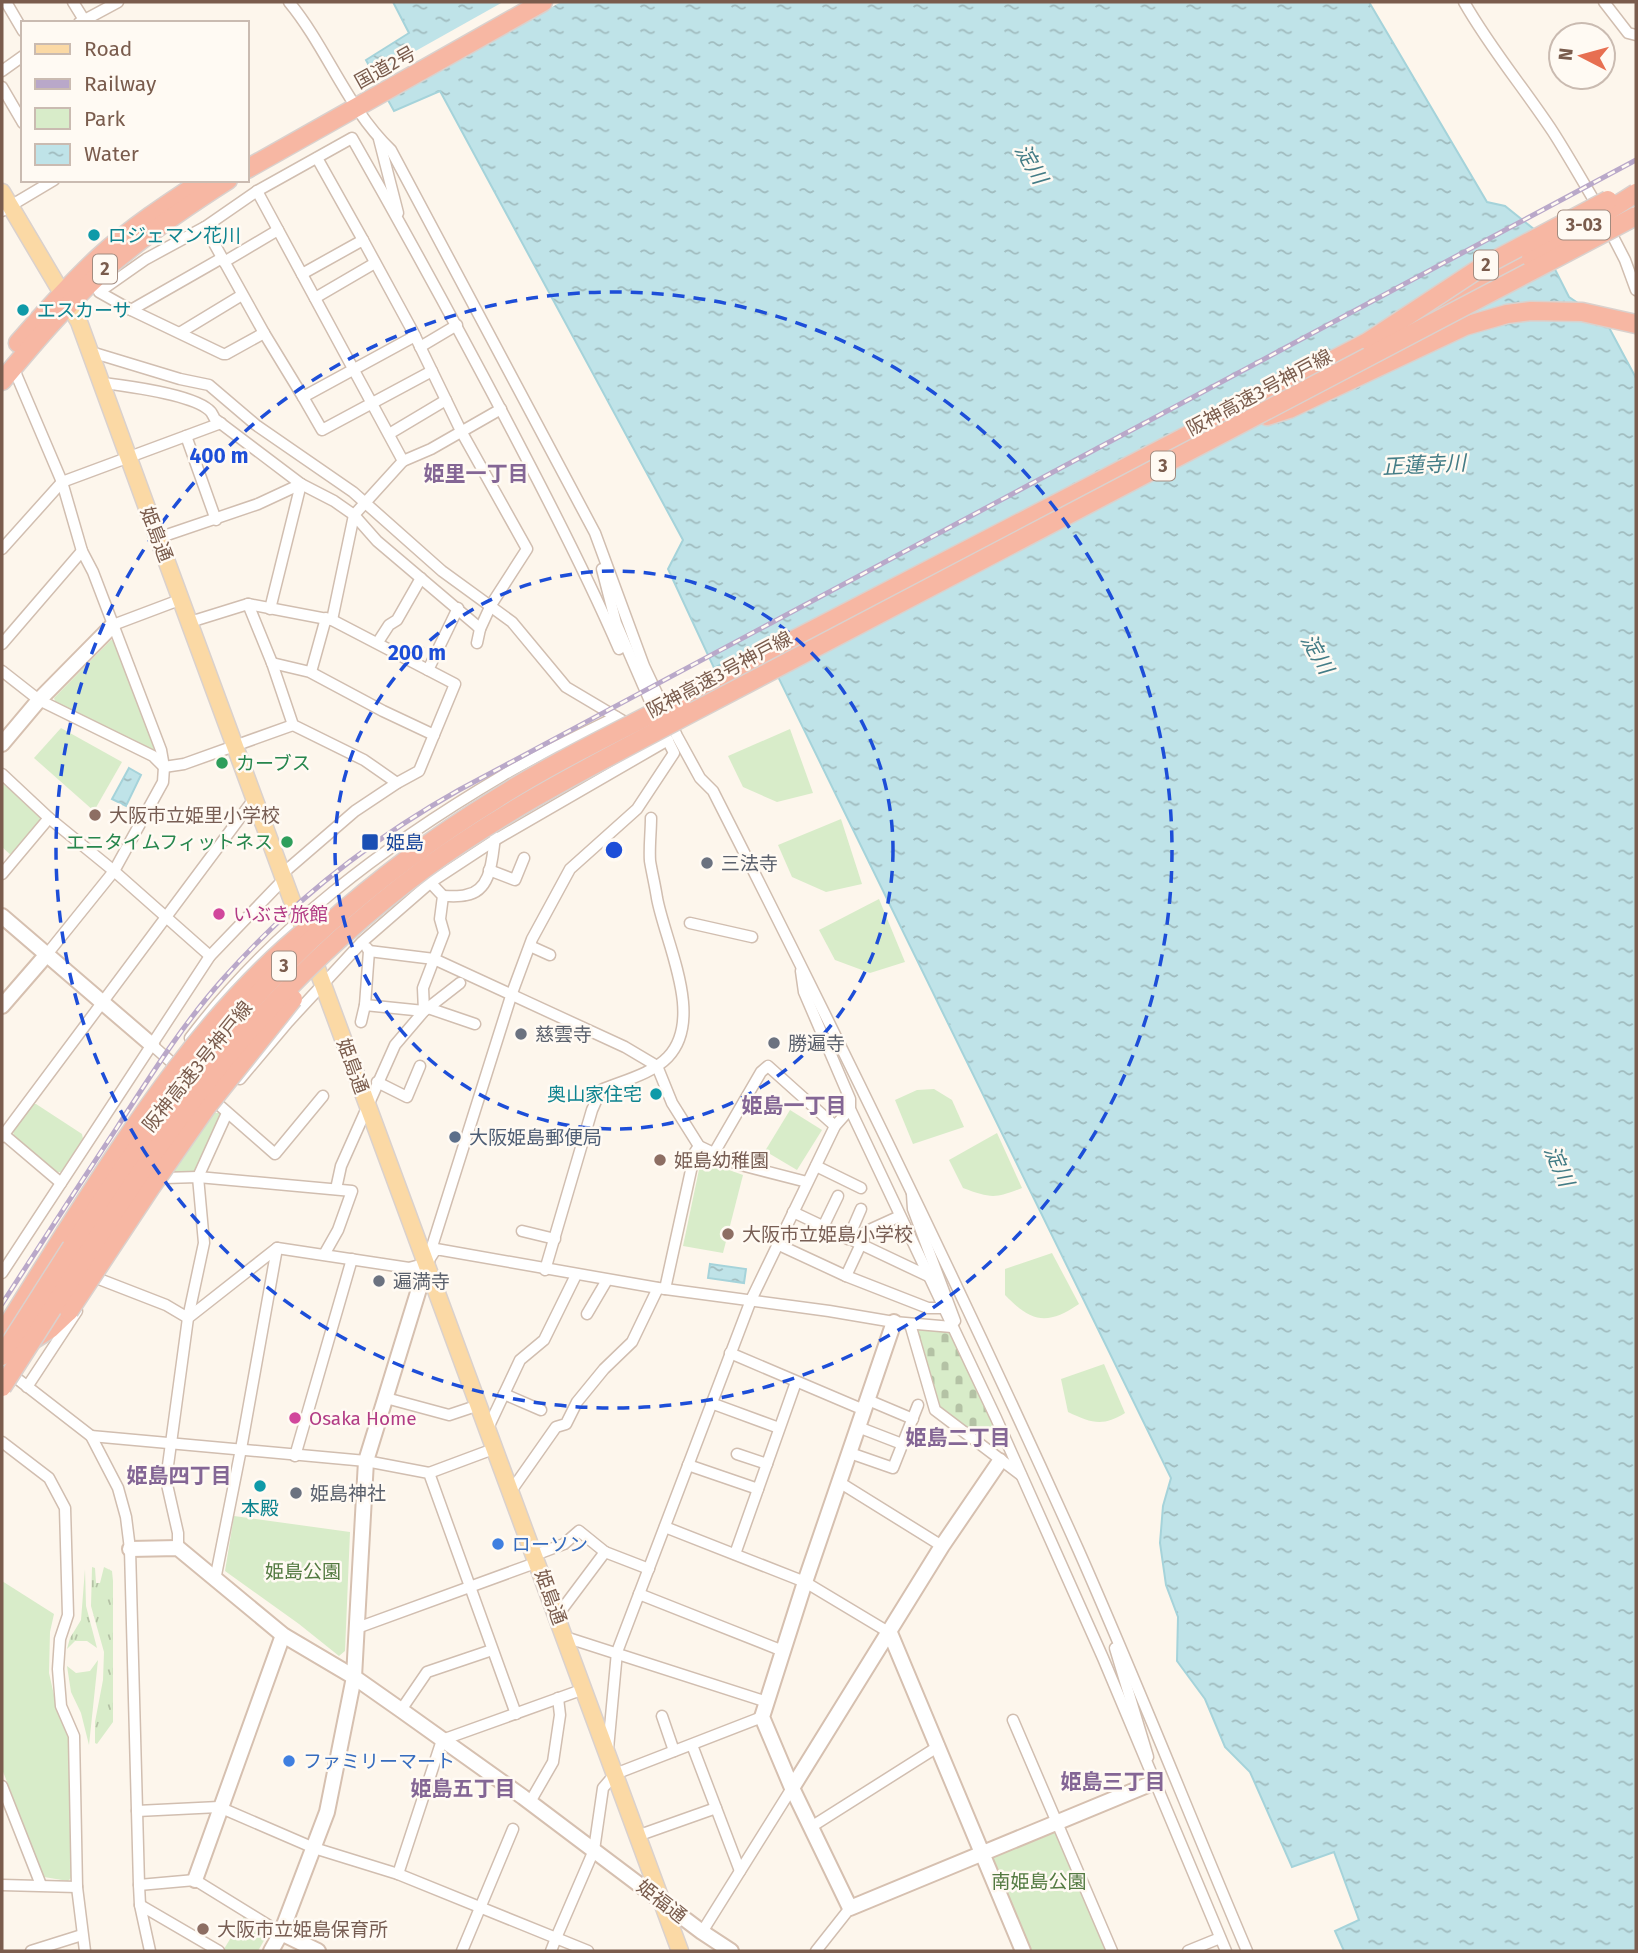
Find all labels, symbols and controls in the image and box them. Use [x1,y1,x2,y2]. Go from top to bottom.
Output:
legend [21,21,248,182]
north arrow [1547,21,1617,91]
text: Road [84,36,132,62]
street label: 国道2号 [351,41,420,94]
text: N [1553,47,1578,62]
text: Railway [84,71,157,97]
text: Park [84,106,126,132]
water label: 淀川 [1009,139,1054,190]
text: Water [84,141,139,167]
road number: 3-03 [1558,210,1610,240]
place label: ロジェマン花川 [108,224,241,247]
marker: ロジェマン花川 [86,227,102,243]
road number: 2 [1474,250,1498,279]
road number: 2 [93,255,117,284]
place label: エスカーサ [37,299,132,322]
marker: エスカーサ [15,302,31,318]
street label: 阪神高速3号神戸線 [1183,344,1336,441]
text: 400 m [189,443,249,469]
water label: 正蓮寺川 [1381,450,1469,480]
road number: 3 [1151,452,1175,480]
district label: 姫里一丁目 [424,461,529,487]
street label: 姫島通 [136,503,177,565]
street label: 阪神高速3号神戸線 [643,626,796,723]
water label: 淀川 [1295,629,1340,680]
text: 200 m [388,640,446,666]
place label: カーブス [236,752,311,775]
marker: カーブス [214,755,230,771]
place label: 大阪市立姫里小学校 [109,804,280,827]
marker: 大阪市立姫里小学校 [87,807,103,823]
place label: エニタイムフィットネス [66,831,273,854]
place label: 姫島 [386,831,424,854]
marker: 姫島 [360,832,380,852]
marker: エニタイムフィットネス [279,834,295,850]
centre of rings [602,838,626,862]
place label: 三法寺 [721,852,778,875]
marker: 三法寺 [699,855,715,871]
place label: いぶき旅館 [233,903,328,926]
marker: いぶき旅館 [211,906,227,922]
road number: 3 [272,951,296,981]
street label: 阪神高速3号神戸線 [138,996,257,1136]
place label: 慈雲寺 [535,1023,592,1046]
marker: 慈雲寺 [513,1026,529,1042]
place label: 勝遍寺 [788,1032,845,1055]
street label: 姫島通 [332,1035,373,1097]
marker: 勝遍寺 [766,1035,782,1051]
place label: 奥山家住宅 [547,1083,642,1106]
marker: 奥山家住宅 [648,1086,664,1102]
district label: 姫島一丁目 [742,1093,847,1119]
place label: 大阪姫島郵便局 [469,1126,602,1149]
marker: 大阪姫島郵便局 [447,1129,463,1145]
water label: 淀川 [1539,1142,1580,1192]
place label: 姫島幼稚園 [674,1149,769,1172]
marker: 姫島幼稚園 [652,1152,668,1168]
place label: 大阪市立姫島小学校 [742,1223,913,1246]
marker: 大阪市立姫島小学校 [720,1226,736,1242]
place label: 遍満寺 [393,1270,450,1293]
marker: 遍満寺 [371,1273,387,1289]
place label: Osaka Home [309,1407,417,1430]
marker: Osaka Home [287,1410,303,1426]
district label: 姫島二丁目 [906,1425,1011,1451]
district label: 姫島四丁目 [127,1463,232,1489]
marker: 本殿 [252,1478,268,1494]
place label: 姫島神社 [310,1482,386,1505]
marker: 姫島神社 [288,1485,304,1501]
place label: 本殿 [241,1497,279,1520]
place label: ローソン [512,1533,588,1556]
marker: ローソン [490,1536,506,1552]
park label: 姫島公園 [265,1560,341,1583]
street label: 姫島通 [530,1566,571,1628]
place label: ファミリーマート [303,1750,455,1773]
marker: ファミリーマート [281,1753,297,1769]
district label: 姫島三丁目 [1061,1769,1166,1795]
district label: 姫島五丁目 [411,1776,516,1802]
park label: 南姫島公園 [991,1870,1087,1893]
street label: 姫福通 [632,1875,691,1928]
place label: 大阪市立姫島保育所 [217,1918,388,1941]
marker: 大阪市立姫島保育所 [195,1921,211,1937]

